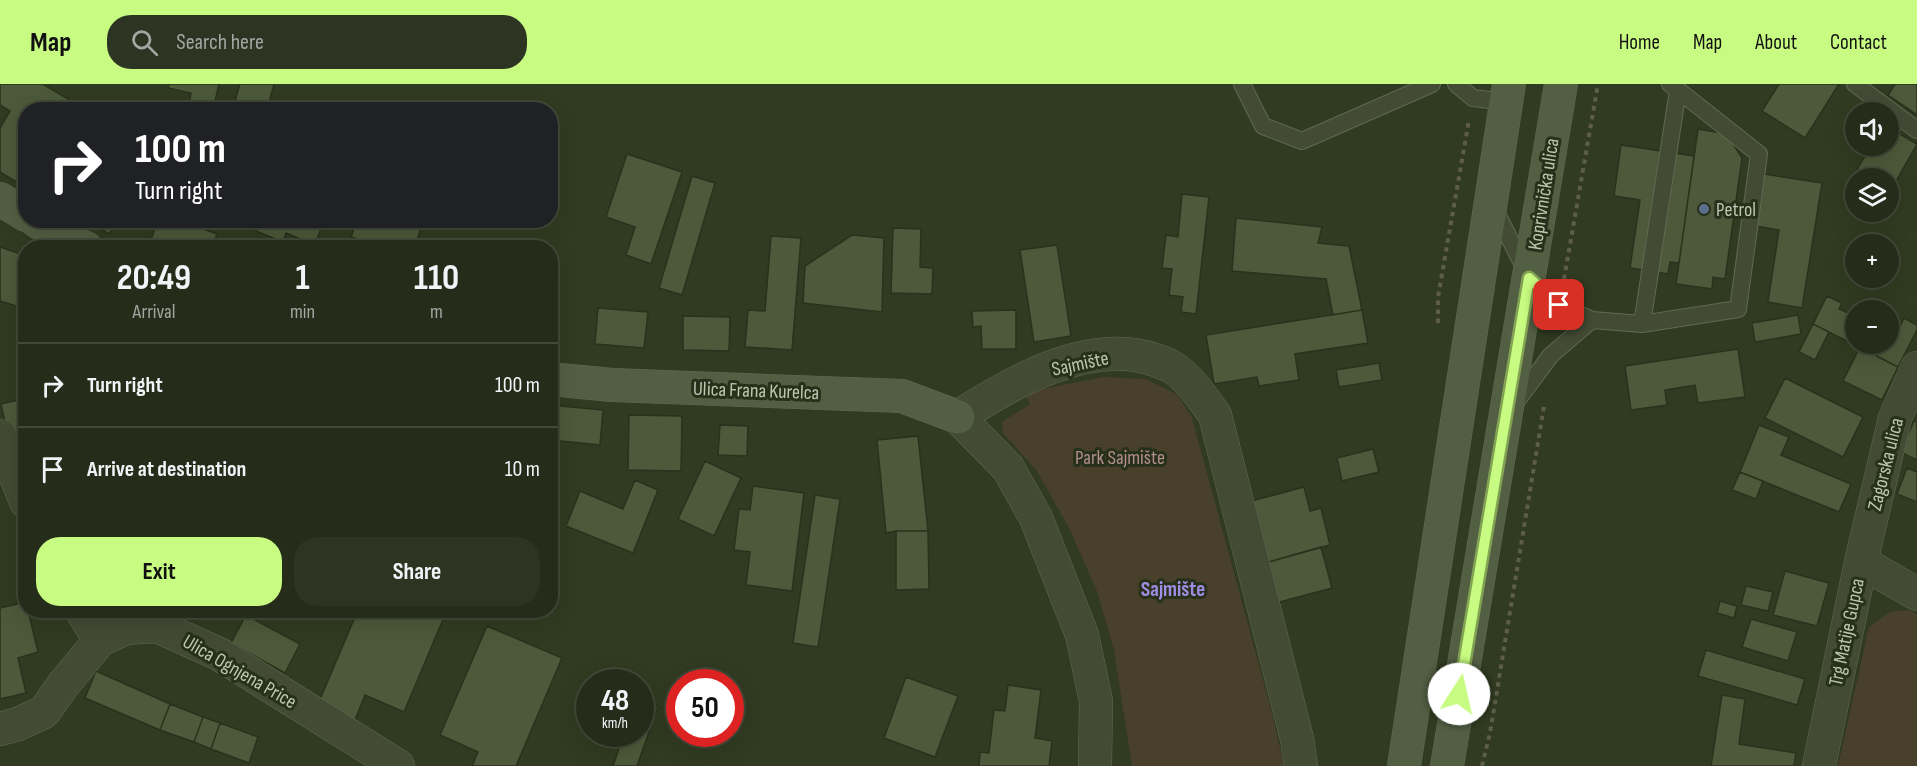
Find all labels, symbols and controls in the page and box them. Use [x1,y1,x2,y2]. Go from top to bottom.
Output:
search box [107,15,527,69]
text: Map [30,26,71,59]
icon: search [128,26,161,59]
text: Search here [176,29,264,56]
text: Home [1619,30,1660,55]
text: Map [1693,30,1722,55]
text: About [1755,30,1797,55]
text: Contact [1830,30,1887,55]
map controls [1845,102,1899,354]
button: sound [1845,102,1899,156]
text: 100 m [135,124,226,175]
icon: right [36,126,114,204]
street label: Koprivnička ulica [1523,136,1565,252]
button: layers [1845,168,1899,222]
text: Turn right [135,175,222,207]
place label: Petrol [1716,198,1756,222]
marker: Petrol [1697,202,1711,216]
button: + [1845,234,1899,288]
text: 20:49 [117,257,191,300]
text: 1 [295,257,310,300]
text: 110 [414,257,459,300]
pin [1533,279,1584,330]
icon: arrive [1542,288,1575,321]
text: Arrival [132,300,175,324]
text: min [290,300,315,324]
text: m [430,300,443,324]
button: − [1845,300,1899,354]
street label: Sajmište [1050,346,1111,382]
icon: right [36,369,69,402]
text: Turn right [87,372,163,399]
text: 100 m [495,372,540,399]
street label: Ulica Frana Kurelca [692,377,819,405]
street label: Zagorska ulica [1863,415,1909,513]
park label: Park Sajmište [1075,446,1165,470]
icon: arrive [36,453,69,486]
text: Arrive at destination [87,456,246,483]
text: 10 m [505,456,540,483]
button: Exit [36,537,282,606]
button: Share [294,537,540,606]
street label: Trg Matije Gupca [1824,576,1870,688]
district label: Sajmište [1141,577,1205,602]
street label: Ulica Ognjena Price [178,630,301,714]
position arrow [1427,662,1491,726]
speed limit sign: 50 [666,669,744,747]
text: 48 [601,683,629,719]
text: km/h [602,714,628,733]

